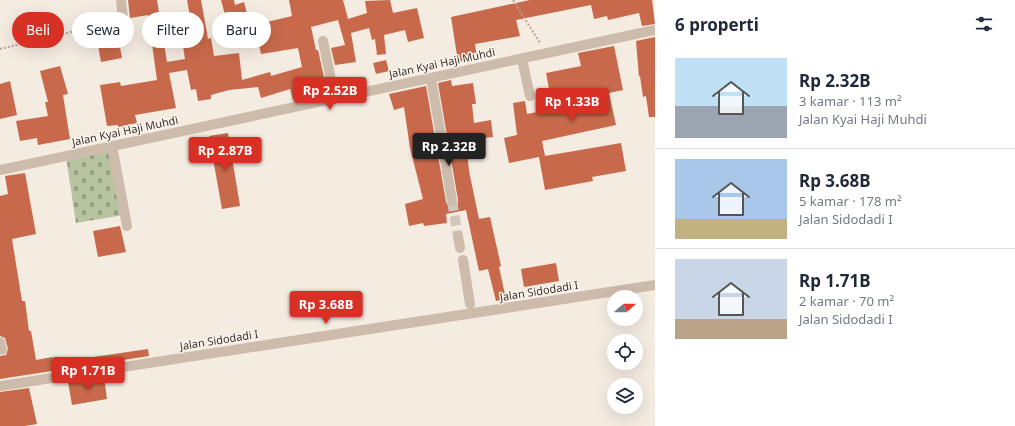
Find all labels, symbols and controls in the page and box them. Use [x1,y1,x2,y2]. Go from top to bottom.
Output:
chip: Beli [12,12,64,48]
chip: Sewa [72,12,134,48]
chip: Filter [142,12,204,48]
chip: Baru [212,12,271,48]
text: 6 properti [675,13,759,36]
icon: filters [973,13,995,35]
street label: Jalan Kyai Haji Muhdi [386,44,496,81]
text: Rp 2.32B [799,69,871,92]
icon: home [707,74,755,122]
pin: Rp 2.52B [289,77,371,111]
text: Rp 2.52B [303,81,357,99]
pin: Rp 1.33B [531,88,613,122]
text: Rp 1.33B [545,92,599,110]
text: 3 kamar · 113 m² [799,92,902,110]
text: Jalan Kyai Haji Muhdi [799,110,927,128]
street label: Jalan Kyai Haji Muhdi [69,112,179,149]
pin: Rp 2.32B [408,133,490,167]
pin: Rp 2.87B [184,137,266,171]
text: Rp 2.32B [422,137,476,155]
text: Rp 2.87B [198,141,252,159]
text: Rp 3.68B [799,169,871,192]
icon: home [707,175,755,223]
text: 5 kamar · 178 m² [799,192,902,210]
text: Jalan Sidodadi I [799,210,893,228]
text: Rp 1.71B [799,269,871,292]
icon: home [707,275,755,323]
street label: Jalan Sidodadi I [498,277,580,304]
north arrow [607,290,643,326]
map controls [607,290,643,414]
pin: Rp 3.68B [285,291,367,325]
text: 2 kamar · 70 m² [799,292,894,310]
text: Rp 3.68B [299,295,353,313]
text: Jalan Sidodadi I [799,310,893,328]
street label: Jalan Sidodadi I [178,326,260,353]
button: locate [607,334,643,370]
pin: Rp 1.71B [47,357,129,391]
text: Rp 1.71B [61,361,115,379]
button: layers [607,378,643,414]

